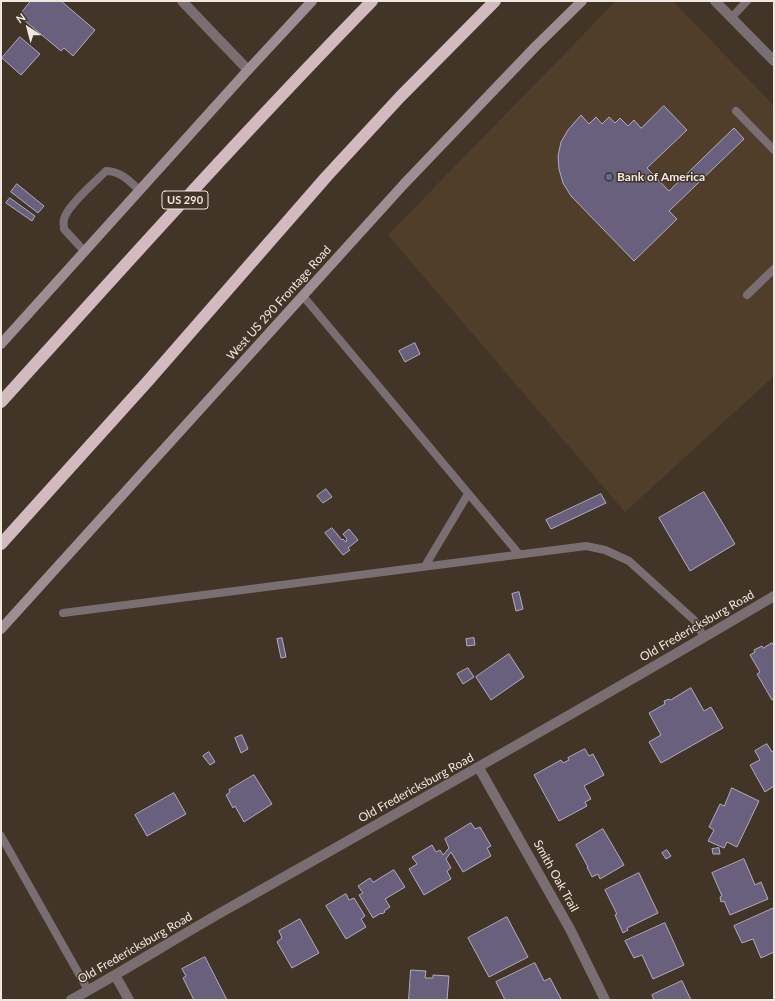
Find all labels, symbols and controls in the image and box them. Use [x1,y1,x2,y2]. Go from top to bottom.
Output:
north arrow [8,8,48,48]
text: N [13,10,28,26]
place label: Bank of America [617,170,705,184]
marker: Bank of America [604,172,614,182]
road number: US 290 [162,191,208,209]
street label: West US 290 Frontage Road [224,243,334,363]
street label: Old Fredericksburg Road [637,587,757,665]
street label: Old Fredericksburg Road [356,750,476,826]
street label: Smith Oak Trail [530,838,582,914]
street label: Old Fredericksburg Road [75,909,195,987]

